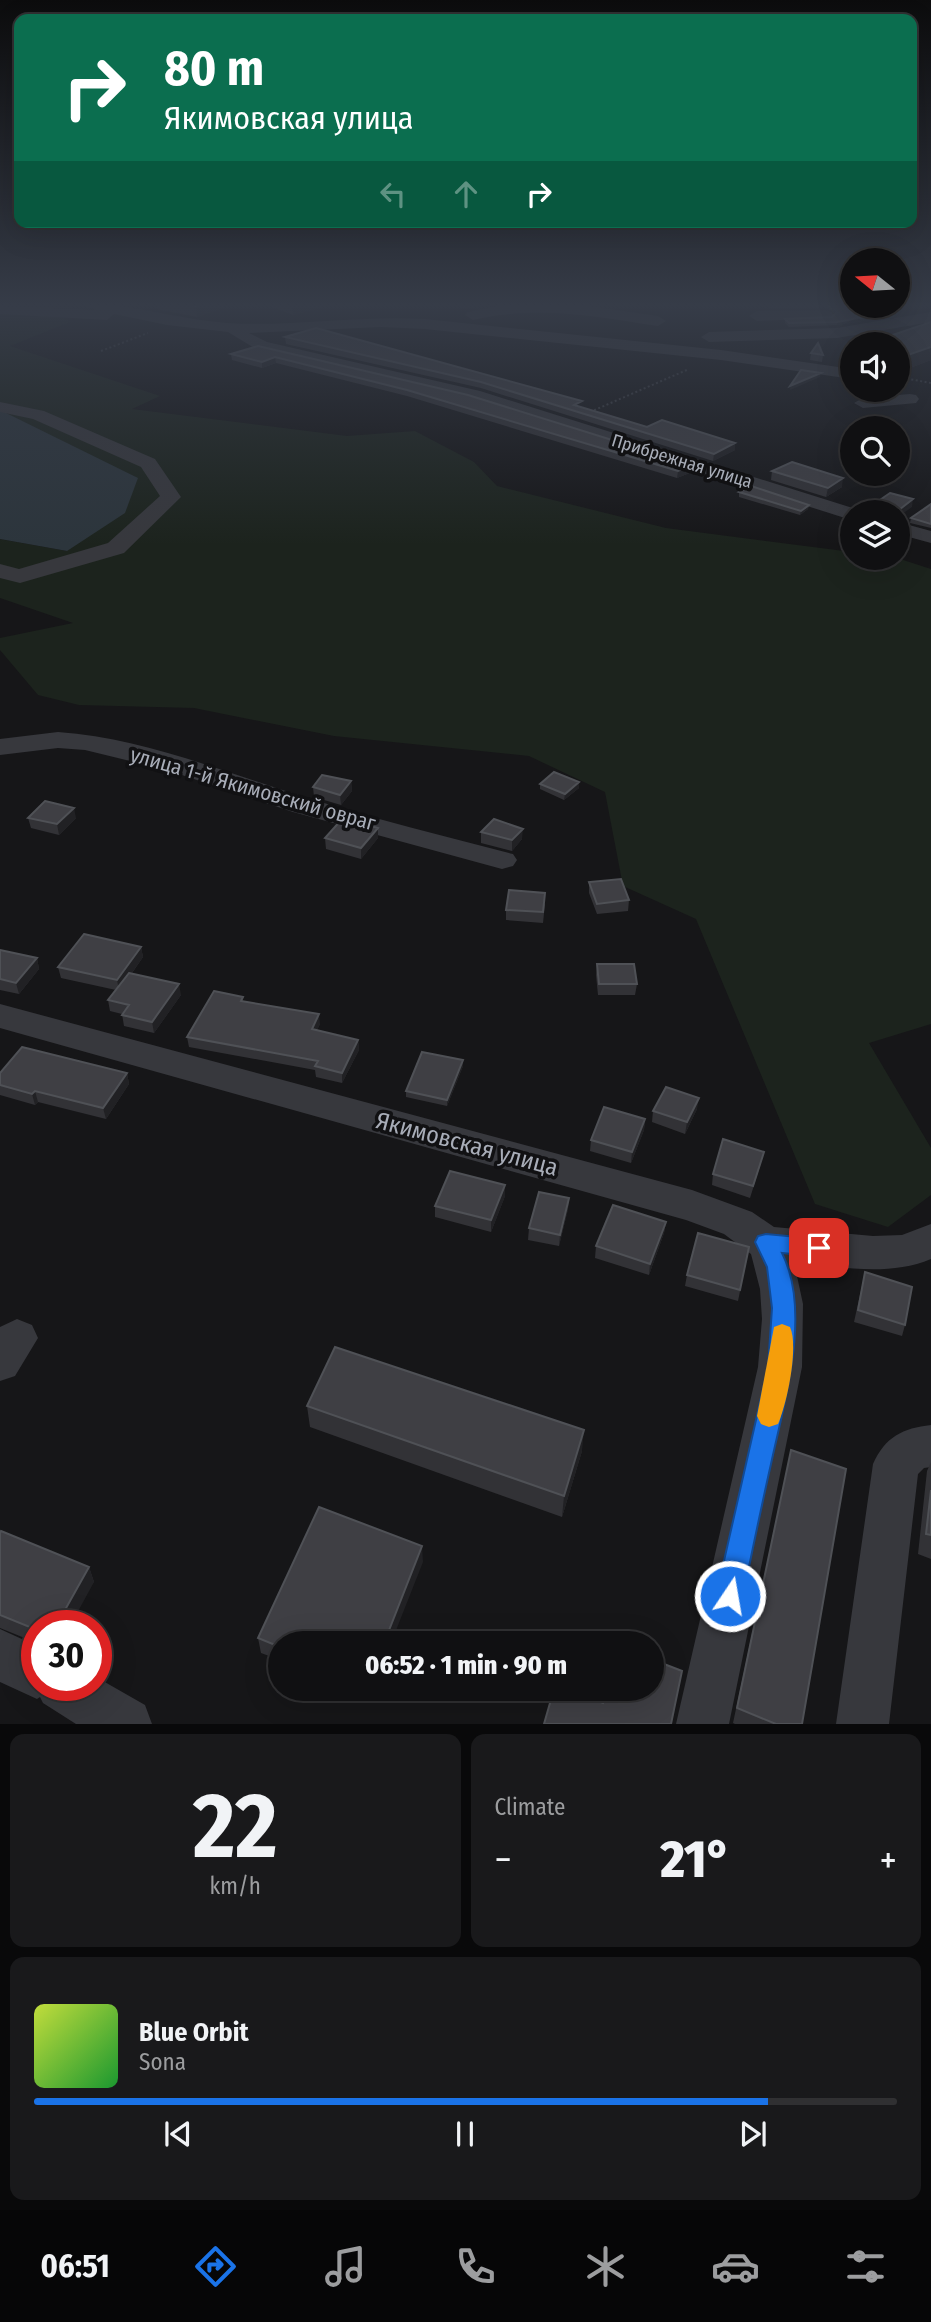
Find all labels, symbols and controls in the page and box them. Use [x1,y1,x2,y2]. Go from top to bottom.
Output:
text: 80 m [164,39,264,98]
icon: right [49,42,140,133]
text: Якимовская улица [164,99,413,137]
icon: left [374,175,412,213]
icon: ahead [447,175,485,213]
icon: right [520,175,558,213]
north arrow [840,248,910,318]
map controls [840,248,910,570]
button: sound [840,332,910,402]
button: search [840,416,910,486]
street label: Прибрежная улица [609,429,755,493]
button: layers [840,500,910,570]
street label: улица 1-й Якимовский овраг [127,742,379,837]
street label: Якимовская улица [373,1106,561,1182]
pin [789,1218,849,1278]
icon: arrive [800,1229,838,1267]
position arrow [693,1559,767,1633]
speed limit sign: 30 [21,1610,112,1701]
text: 06:52 · 1 min · 90 m [365,1650,567,1681]
text: 22 [193,1772,277,1881]
text: Climate [495,1793,565,1821]
text: 21° [660,1828,731,1891]
text: − [495,1837,512,1883]
text: + [880,1837,897,1883]
text: km/h [210,1872,261,1900]
text: Blue Orbit [139,2017,249,2048]
text: Sona [139,2048,186,2076]
icon: previous [159,2115,197,2153]
icon: pause [446,2115,484,2153]
icon: next [734,2115,772,2153]
icon: directions [191,2242,240,2291]
icon: music [321,2242,370,2291]
icon: phone [451,2242,500,2291]
icon: climate [581,2242,630,2291]
icon: car [711,2242,760,2291]
icon: filters [841,2242,890,2291]
text: 06:51 [41,2247,110,2285]

